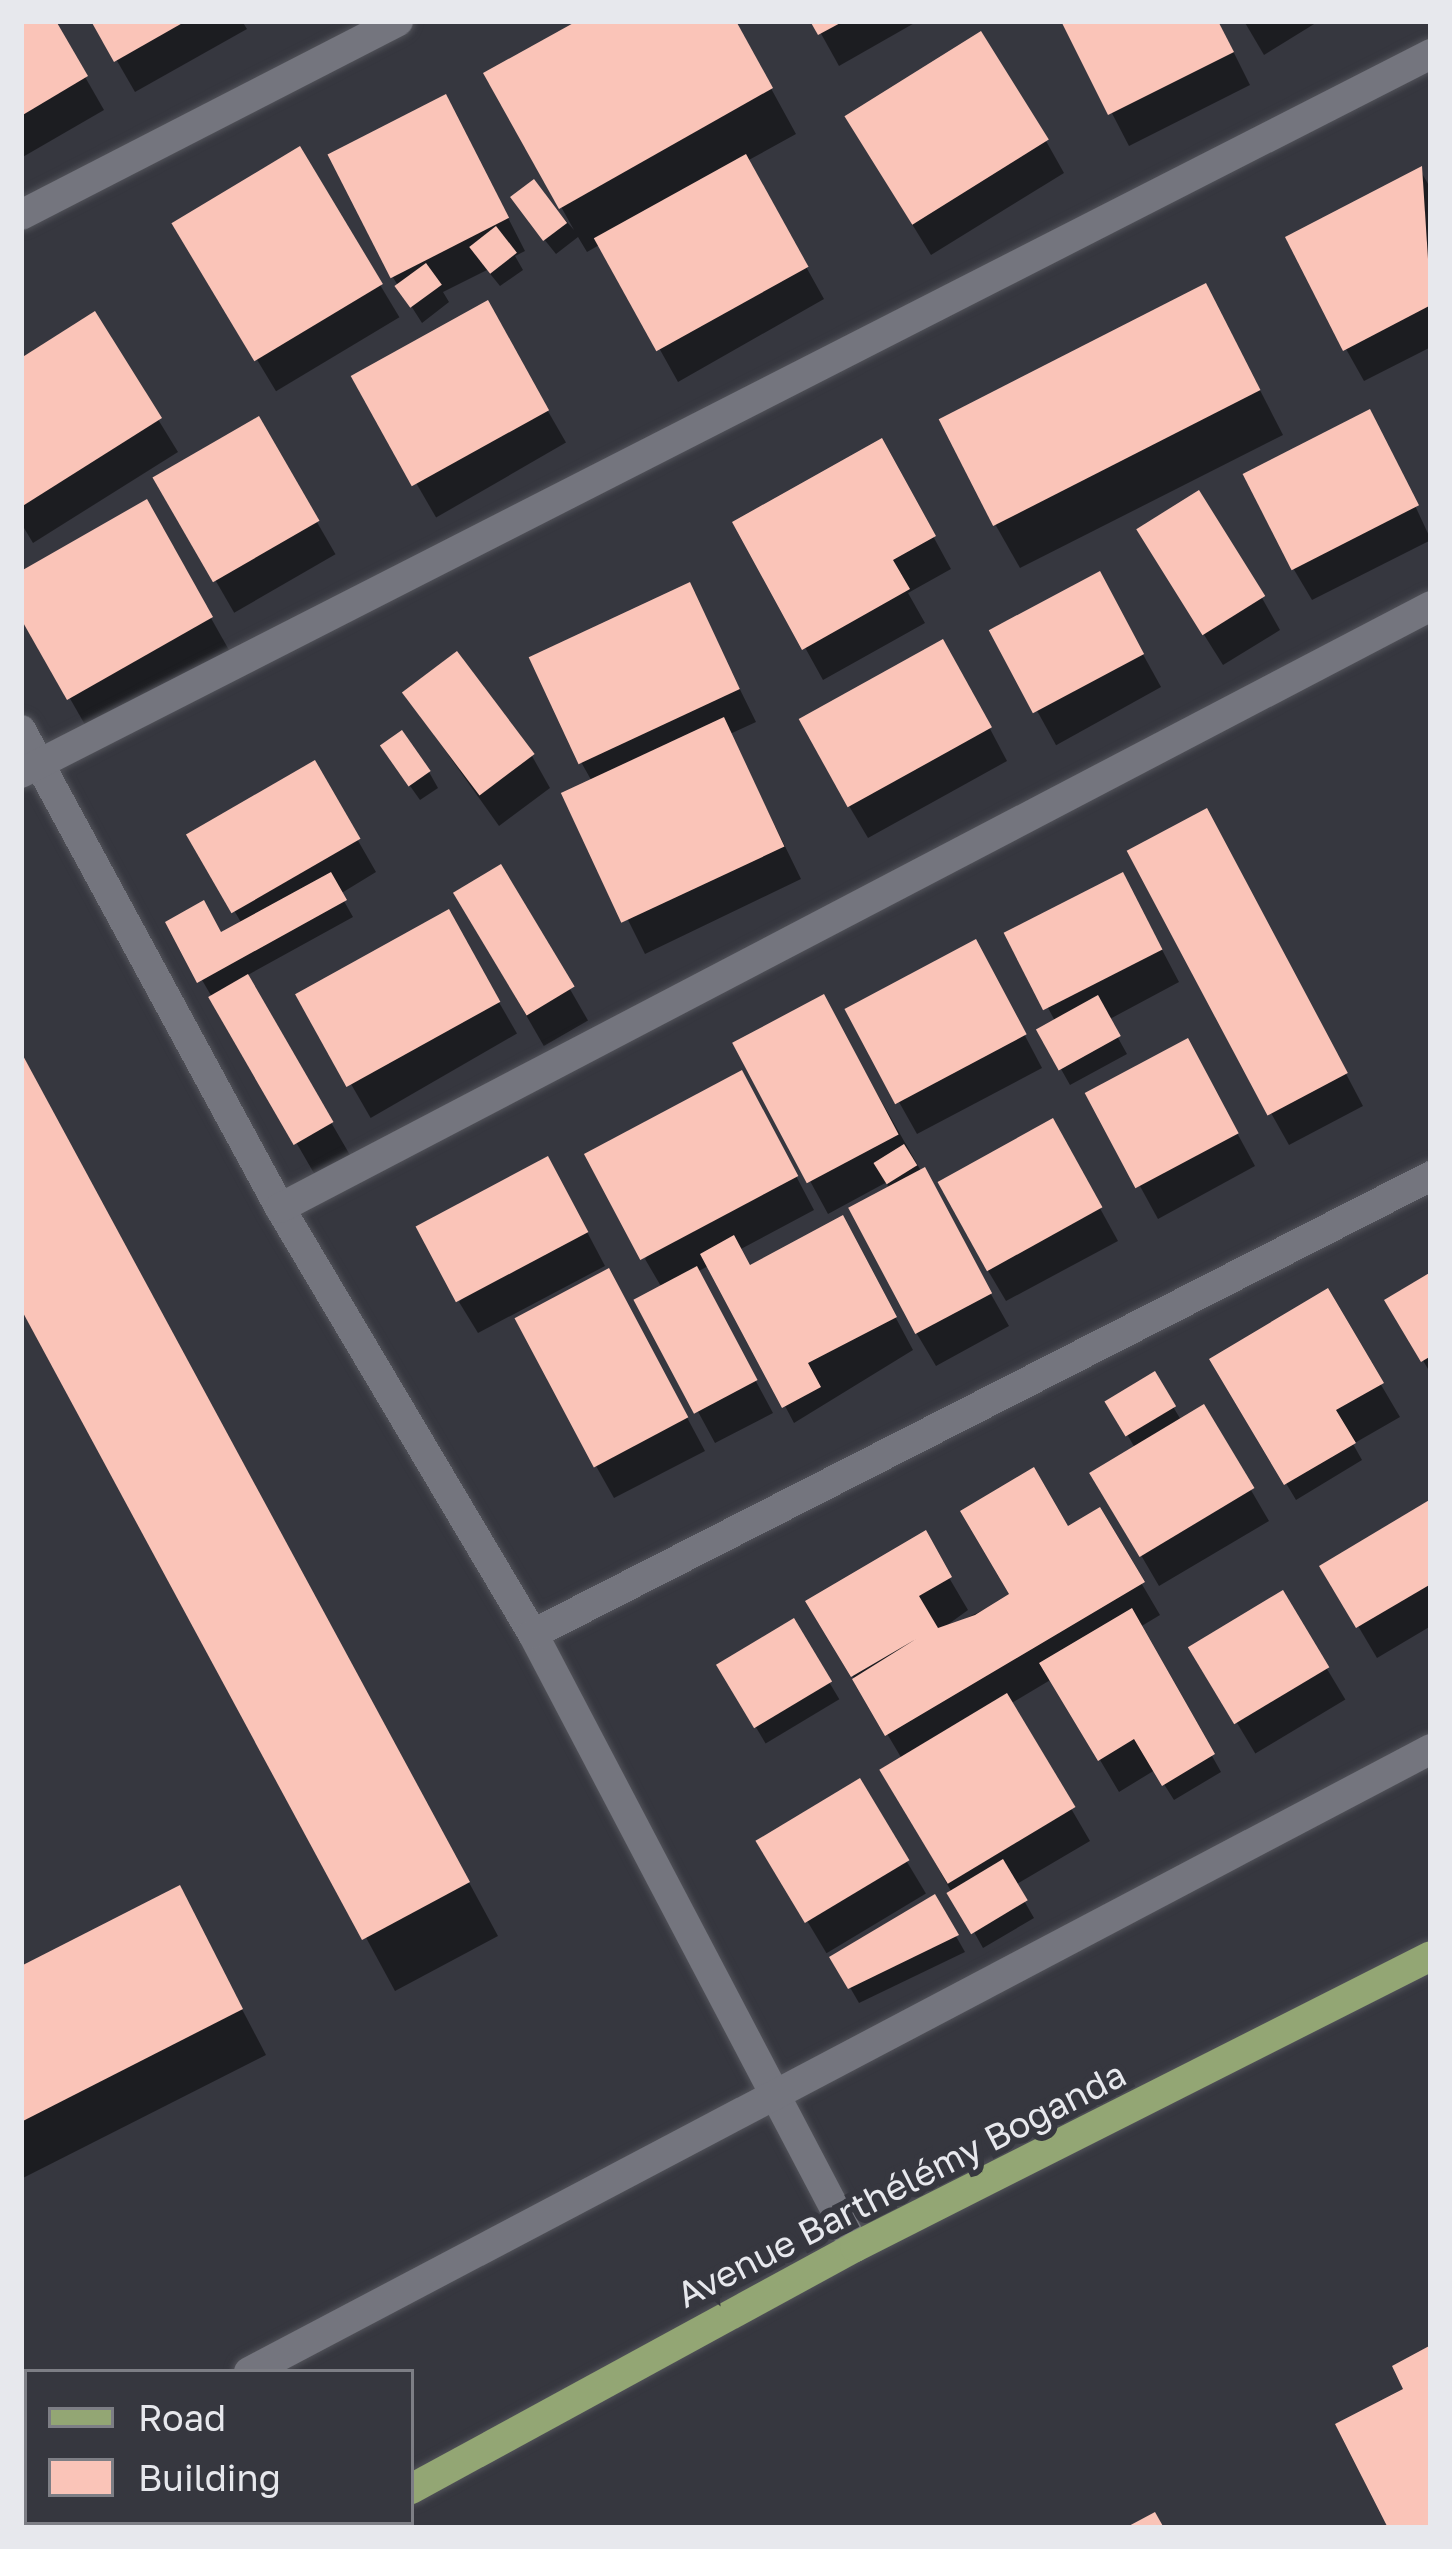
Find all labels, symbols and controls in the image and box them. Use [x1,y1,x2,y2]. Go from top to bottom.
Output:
street label: Avenue Barthélémy Boganda [669,2052,1133,2316]
legend [24,2369,414,2525]
text: Road [138,2396,226,2439]
text: Building [138,2456,281,2499]

